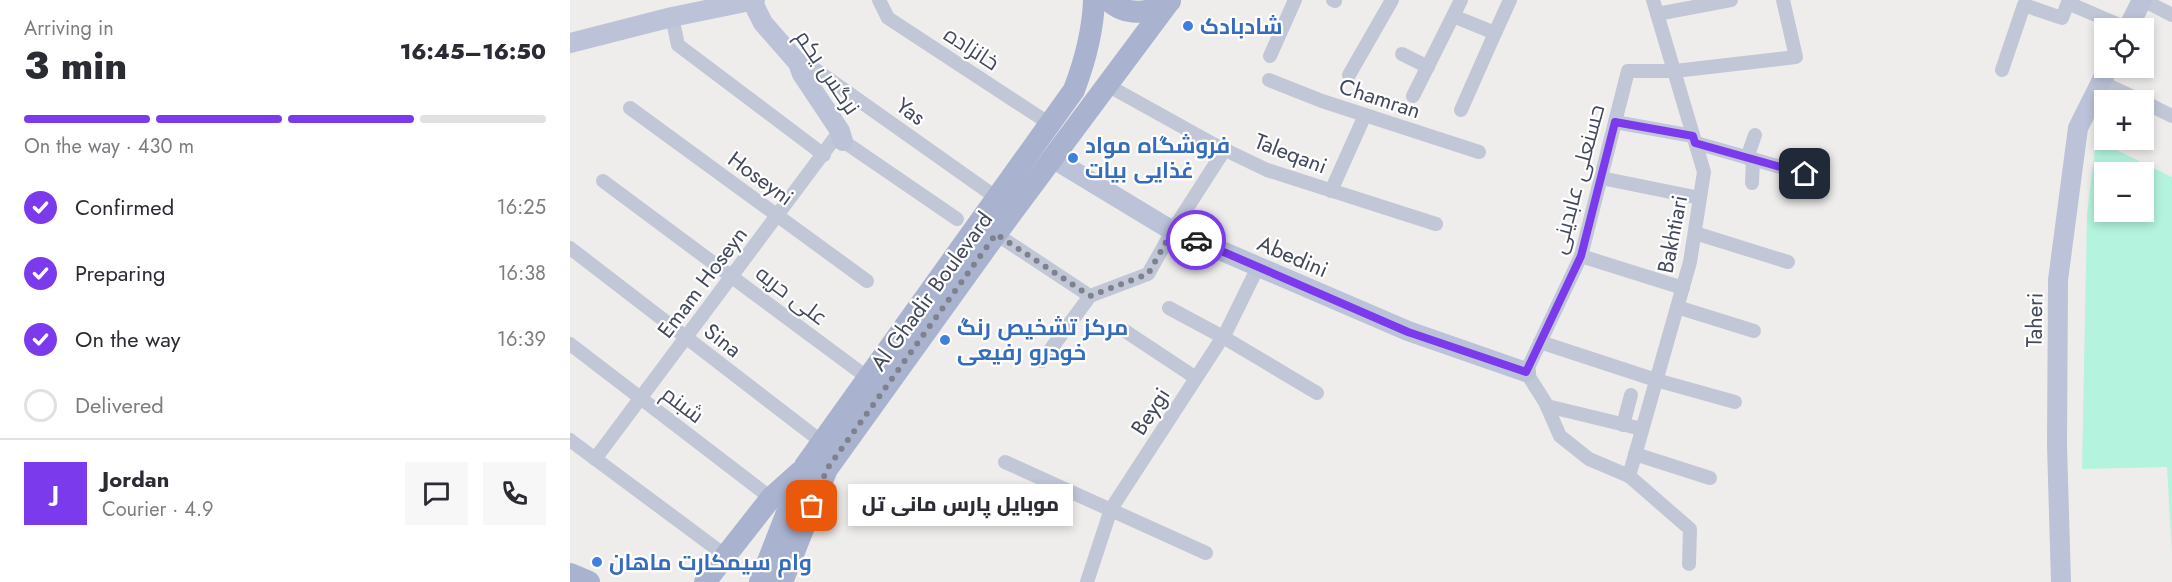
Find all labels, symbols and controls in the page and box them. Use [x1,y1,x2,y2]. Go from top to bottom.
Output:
place label: شادبادک [1200,10,1283,42]
text: Arriving in [24,14,114,43]
street label: خانزاده [938,18,1006,78]
map controls [2094,18,2154,222]
button: locate [2094,18,2154,78]
marker: شادبادک [1181,19,1195,33]
street label: نرگس یکم [788,23,868,121]
text: 16:45–16:50 [400,35,546,67]
text: 3 min [24,37,127,94]
street label: Chamran [1335,70,1425,126]
street label: Yas [890,89,932,133]
button: + [2094,90,2154,150]
street label: حسنعلی عابدینی [1542,101,1612,257]
street label: Taleqani [1250,125,1332,181]
place label: فروشگاه مواد غذایی بیات [1085,129,1230,186]
text: On the way · 430 m [24,132,194,161]
street label: Hoseyni [721,143,801,213]
pin [1779,148,1830,199]
marker: فروشگاه مواد غذایی بیات [1066,151,1080,165]
icon: home [1788,157,1821,190]
button: − [2094,162,2154,222]
icon: check [24,191,57,224]
text: Confirmed [75,191,174,223]
street label: Bakhtiari [1649,192,1695,276]
text: 16:25 [497,193,546,222]
street label: Al Ghadir Boulevard [862,205,1000,377]
courier [1166,210,1226,270]
street label: Emam Hoseyn [649,219,755,345]
icon: car [1180,224,1213,257]
street label: Abedini [1253,227,1333,285]
icon: check [24,257,57,290]
text: Preparing [75,257,166,289]
street label: علی حریه [749,257,835,333]
text: 16:38 [498,259,546,288]
street label: Taheri [2018,292,2050,348]
place label: مرکز تشخیص رنگ خودرو رفیعی [957,311,1128,368]
street label: Sina [697,315,749,365]
icon: check [24,323,57,356]
text: On the way [75,323,180,355]
text: 16:39 [497,325,546,354]
marker: مرکز تشخیص رنگ خودرو رفیعی [938,333,952,347]
street label: شبنم [655,377,711,431]
street label: Beygi [1123,381,1177,441]
text: Delivered [75,389,164,421]
button: chat [405,462,468,525]
button: phone [483,462,546,525]
text: Jordan [102,463,169,495]
text: J [52,477,59,509]
pin [786,480,837,531]
callout: موبایل پارس مانی تل [848,485,1073,527]
icon: bag [795,489,828,522]
text: موبایل پارس مانی تل [862,490,1059,519]
text: Courier · 4.9 [102,495,214,524]
place label: وام سیمکارت ماهان [609,546,812,578]
marker: وام سیمکارت ماهان [590,555,604,569]

